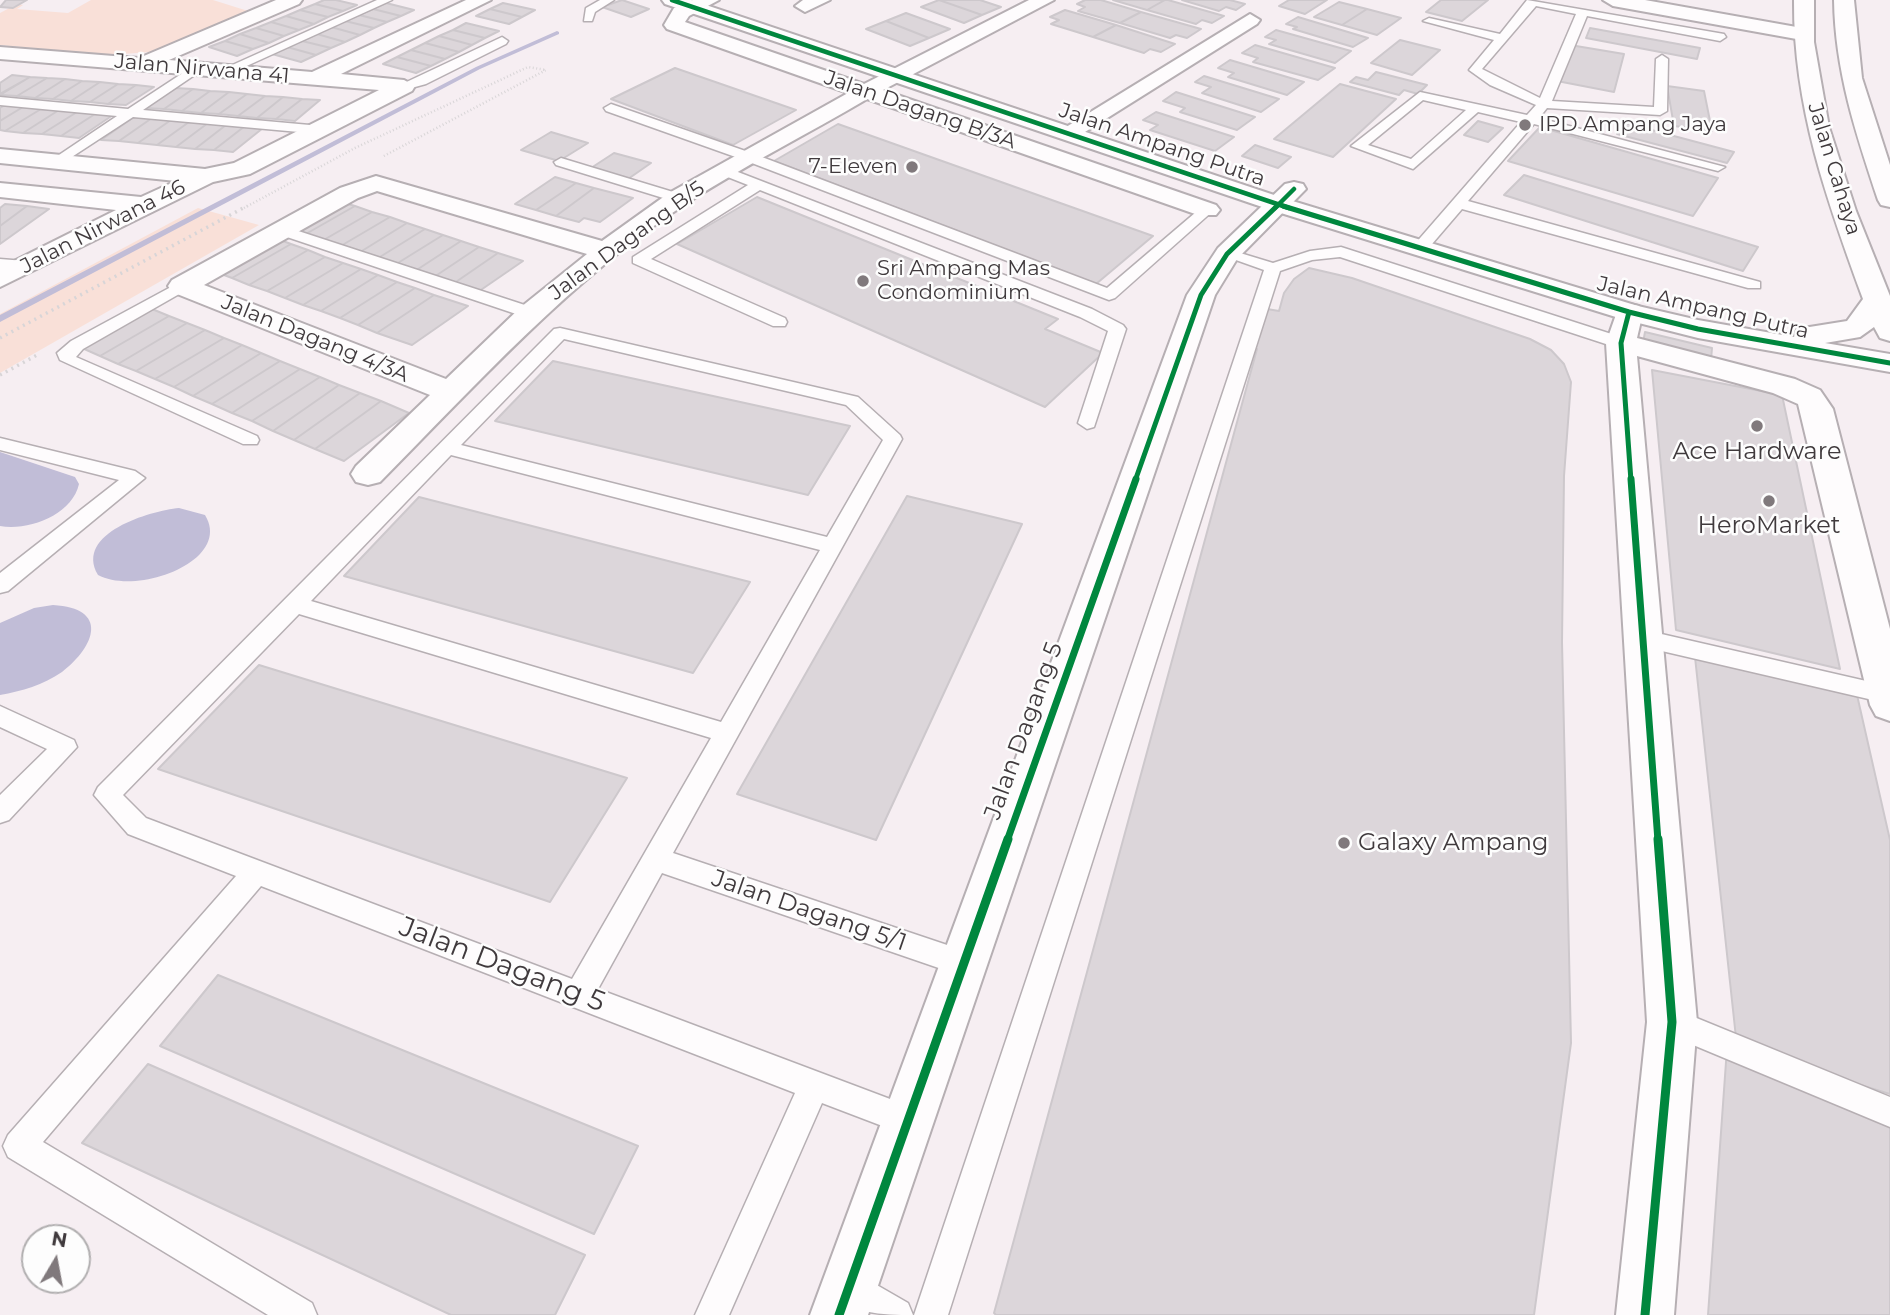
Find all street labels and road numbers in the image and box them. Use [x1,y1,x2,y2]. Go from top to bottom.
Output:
street label: Jalan Nirwana 41 [113,49,291,89]
street label: Jalan Dagang B/3A [821,65,1019,155]
street label: Jalan Ampang Putra [1056,98,1268,192]
street label: Jalan Cahaya [1802,100,1866,238]
street label: Jalan Nirwana 46 [17,175,189,279]
street label: Jalan Dagang B/5 [544,176,710,306]
street label: Jalan Ampang Putra [1595,271,1811,345]
street label: Jalan Dagang 4/3A [218,290,412,388]
street label: Jalan Dagang 5 [979,638,1069,824]
street label: Jalan Dagang 5/1 [708,864,910,958]
street label: Jalan Dagang 5 [394,910,610,1020]

